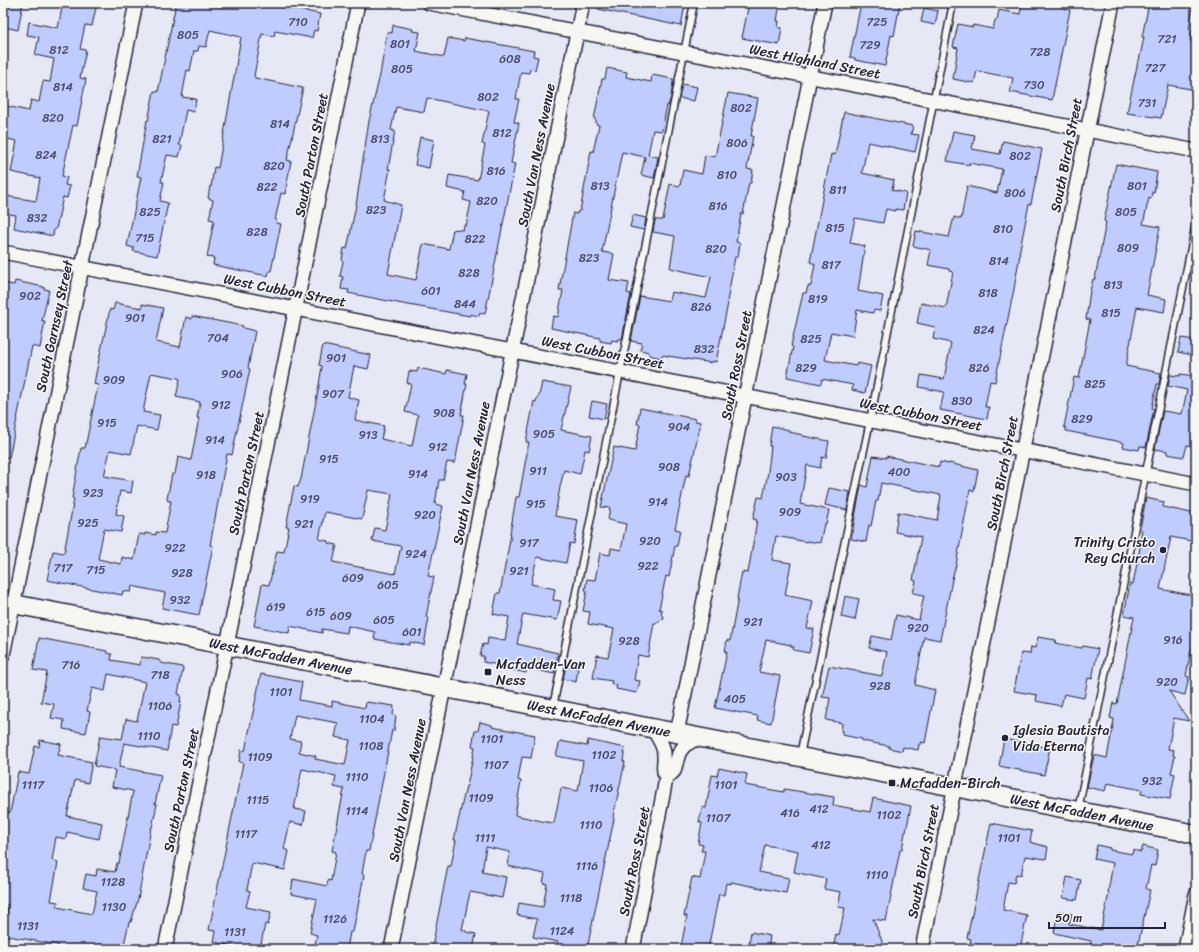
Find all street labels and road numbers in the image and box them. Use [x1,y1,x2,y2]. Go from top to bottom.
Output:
street label: West Highland Street [747,37,883,86]
street label: South Van Ness Avenue [510,81,563,229]
street label: South Parton Street [287,91,336,219]
street label: South Birch Street [1043,96,1090,215]
street label: South Garnsey Street [28,257,81,394]
street label: West Cubbon Street [221,266,348,315]
street label: South Ross Street [714,308,759,422]
street label: West Cubbon Street [539,328,666,377]
street label: West Cubbon Street [857,390,984,439]
street label: South Van Ness Avenue [445,399,498,547]
street label: South Parton Street [221,409,272,537]
street label: South Birch Street [979,414,1026,533]
street label: West McFadden Avenue [207,630,355,683]
street label: West McFadden Avenue [525,692,673,745]
street label: South Van Ness Avenue [381,716,434,864]
street label: South Parton Street [156,726,207,854]
street label: West McFadden Avenue [1008,786,1156,839]
street label: South Birch Street [900,802,947,921]
street label: South Ross Street [612,804,657,918]

